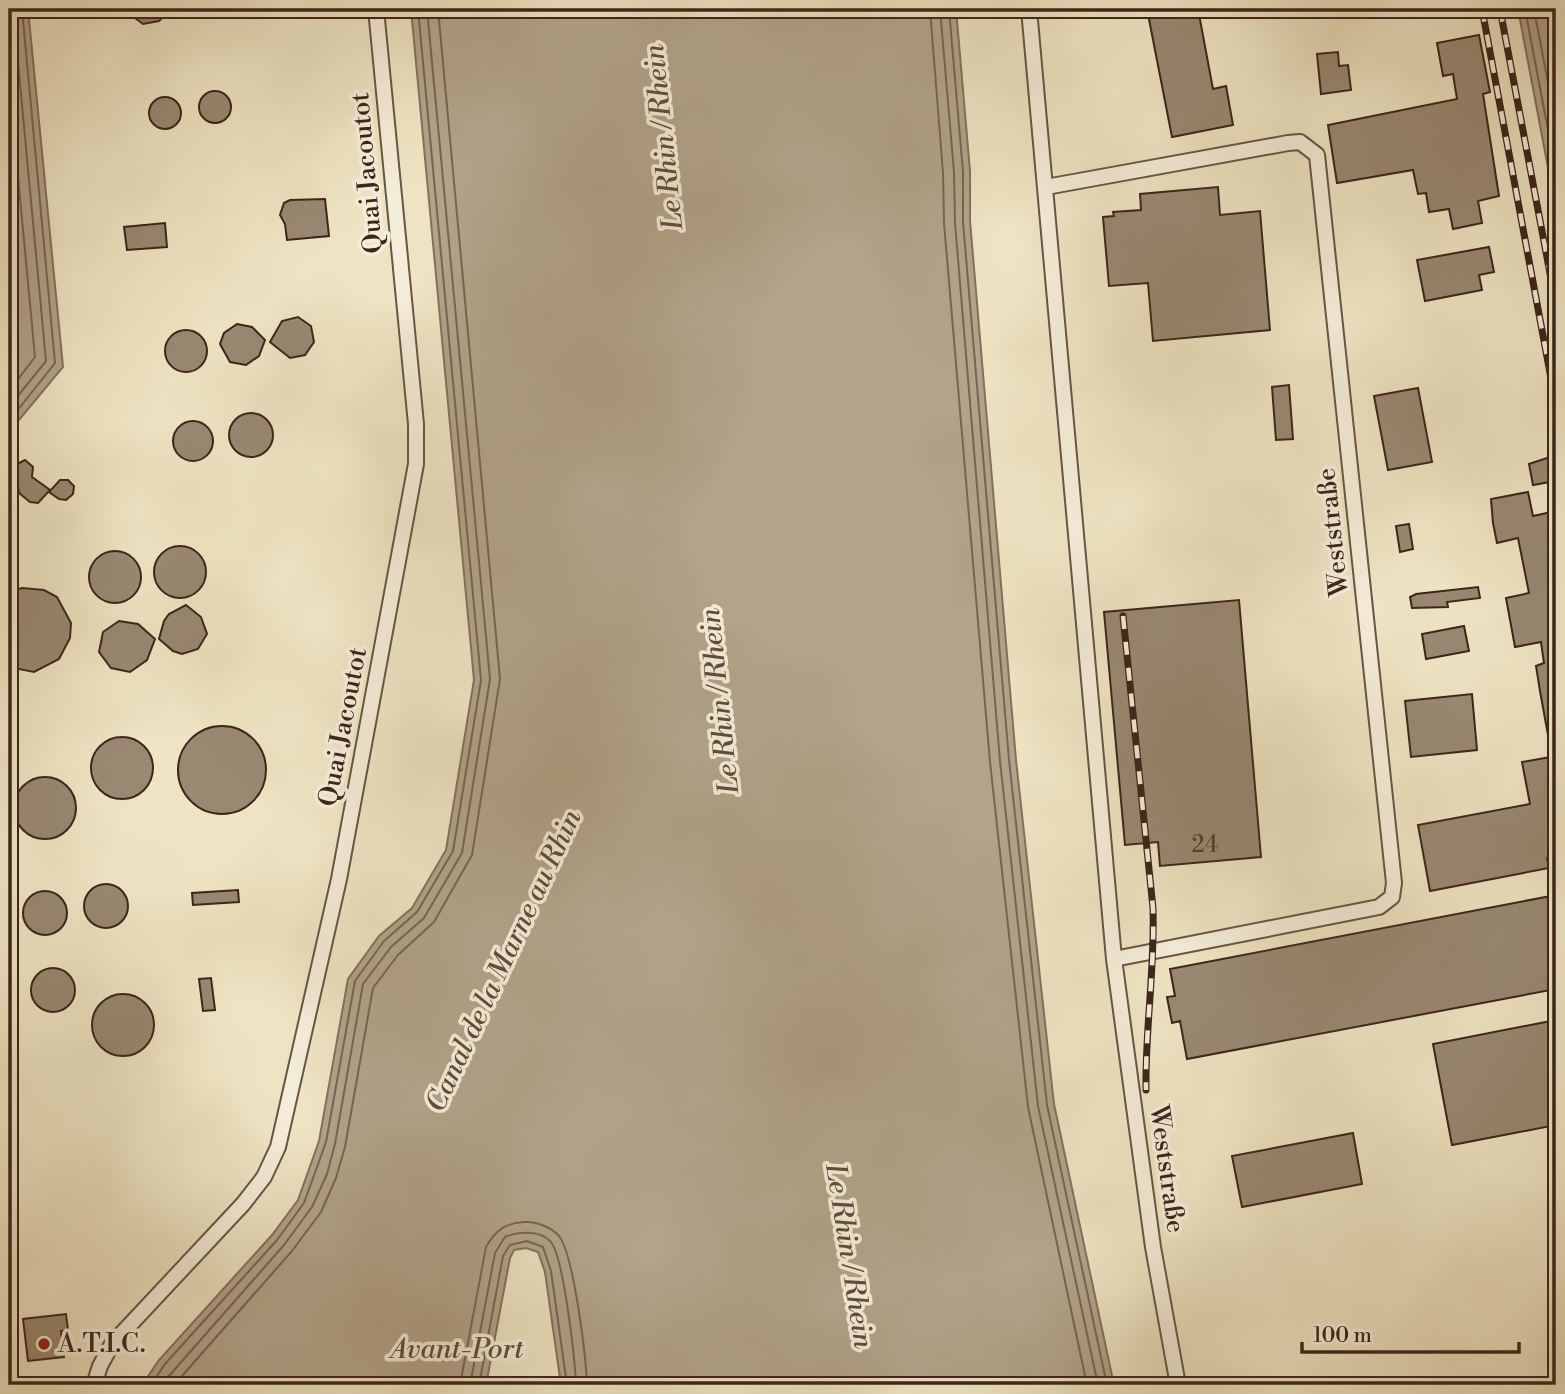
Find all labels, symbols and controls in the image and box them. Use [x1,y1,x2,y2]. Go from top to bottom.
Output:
water label: Le Rhin / Rhein [637,42,691,233]
street label: Quai Jacoutot [344,91,390,255]
street label: Weststraße [1310,466,1356,599]
water label: Le Rhin / Rhein [693,606,747,797]
street label: Quai Jacoutot [312,645,374,809]
water label: Canal de la Marne au Rhin [418,804,590,1118]
house number: 24 [1192,831,1218,859]
street label: Weststraße [1142,1102,1192,1235]
water label: Le Rhin / Rhein [817,1160,881,1351]
scale bar [1302,1310,1520,1354]
text: 100 m [1313,1323,1372,1349]
place label: A.T.I.C. [57,1328,146,1360]
water label: Avant-Port [388,1332,524,1367]
marker: A.T.I.C. [36,1336,52,1352]

